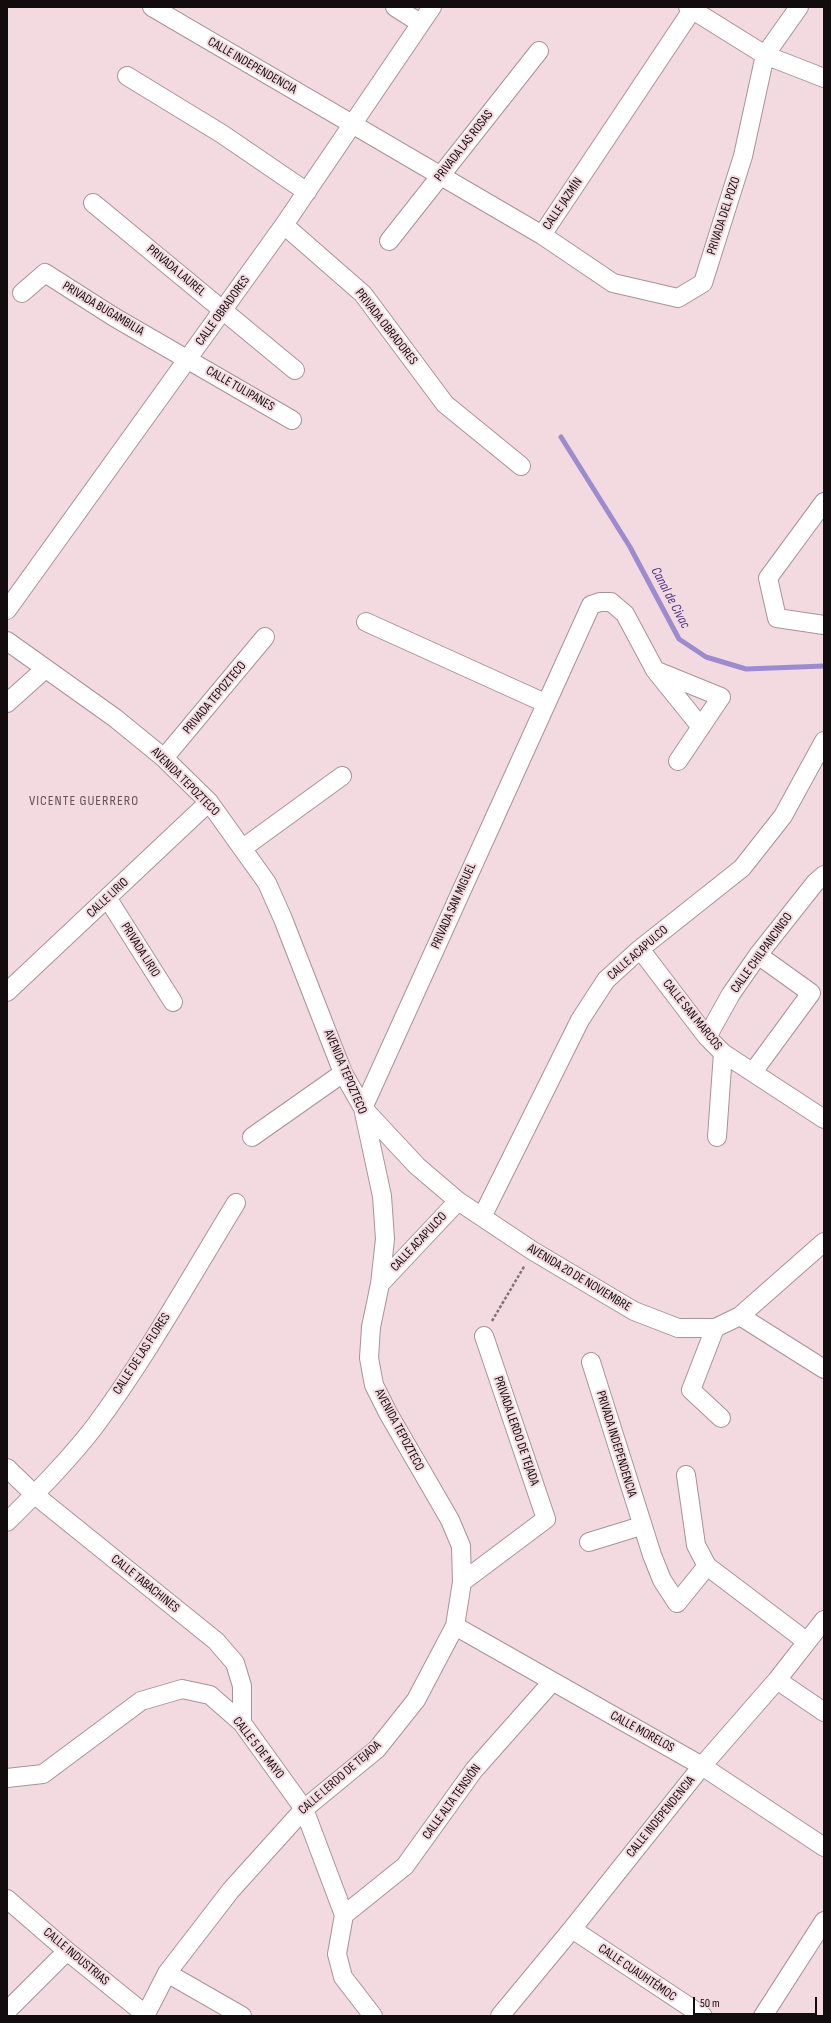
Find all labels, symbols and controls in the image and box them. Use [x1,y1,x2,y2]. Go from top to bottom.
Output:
street label: CALLE INDEPENDENCIA [205,34,299,98]
street label: PRIVADA LAS ROSAS [431,107,497,185]
street label: CALLE JAZMÍN [540,175,586,233]
street label: PRIVADA DEL POZO [704,175,744,257]
street label: PRIVADA LAUREL [143,242,209,300]
street label: CALLE OBRADORES [192,273,254,349]
street label: PRIVADA BUGAMBILIA [59,279,147,339]
street label: PRIVADA OBRADORES [351,286,421,368]
street label: CALLE TULIPANES [203,363,277,415]
water label: Canal de Civac [647,564,693,632]
street label: PRIVADA TEPOZTECO [180,659,250,737]
street label: AVENIDA TEPOZTECO [148,745,222,819]
district label: VICENTE GUERRERO [29,793,139,809]
street label: PRIVADA SAN MIGUEL [428,861,480,951]
street label: CALLE LIRIO [84,875,132,921]
street label: CALLE CHILPANCINGO [728,910,796,996]
street label: PRIVADA LIRIO [117,920,163,980]
street label: CALLE ACAPULCO [604,922,672,984]
street label: CALLE SAN MARCOS [659,977,725,1053]
street label: AVENIDA TEPOZTECO [320,1027,370,1117]
street label: CALLE ACAPULCO [388,1209,450,1275]
street label: AVENIDA 20 DE NOVIEMBRE [524,1241,634,1315]
street label: CALLE DE LAS FLORES [110,1310,174,1398]
street label: PRIVADA LERDO DE TEJADA [490,1374,542,1488]
street label: AVENIDA TEPOZTECO [371,1386,427,1474]
street label: PRIVADA INDEPENDENCIA [592,1389,640,1499]
street label: CALLE TABACHINES [108,1552,182,1616]
street label: CALLE MORELOS [607,1708,677,1756]
street label: CALLE 5 DE MAYO [229,1714,287,1782]
street label: CALLE LERDO DE TEJADA [295,1738,385,1818]
street label: CALLE ALTA TENSIÓN [419,1761,485,1843]
street label: CALLE INDEPENDENCIA [623,1773,699,1861]
street label: CALLE INDUSTRIAS [40,1925,112,1989]
street label: CALLE CUAUHTÉMOC [595,1941,679,2005]
scale bar [695,1989,819,2015]
text: 50 m [700,1996,720,2011]

